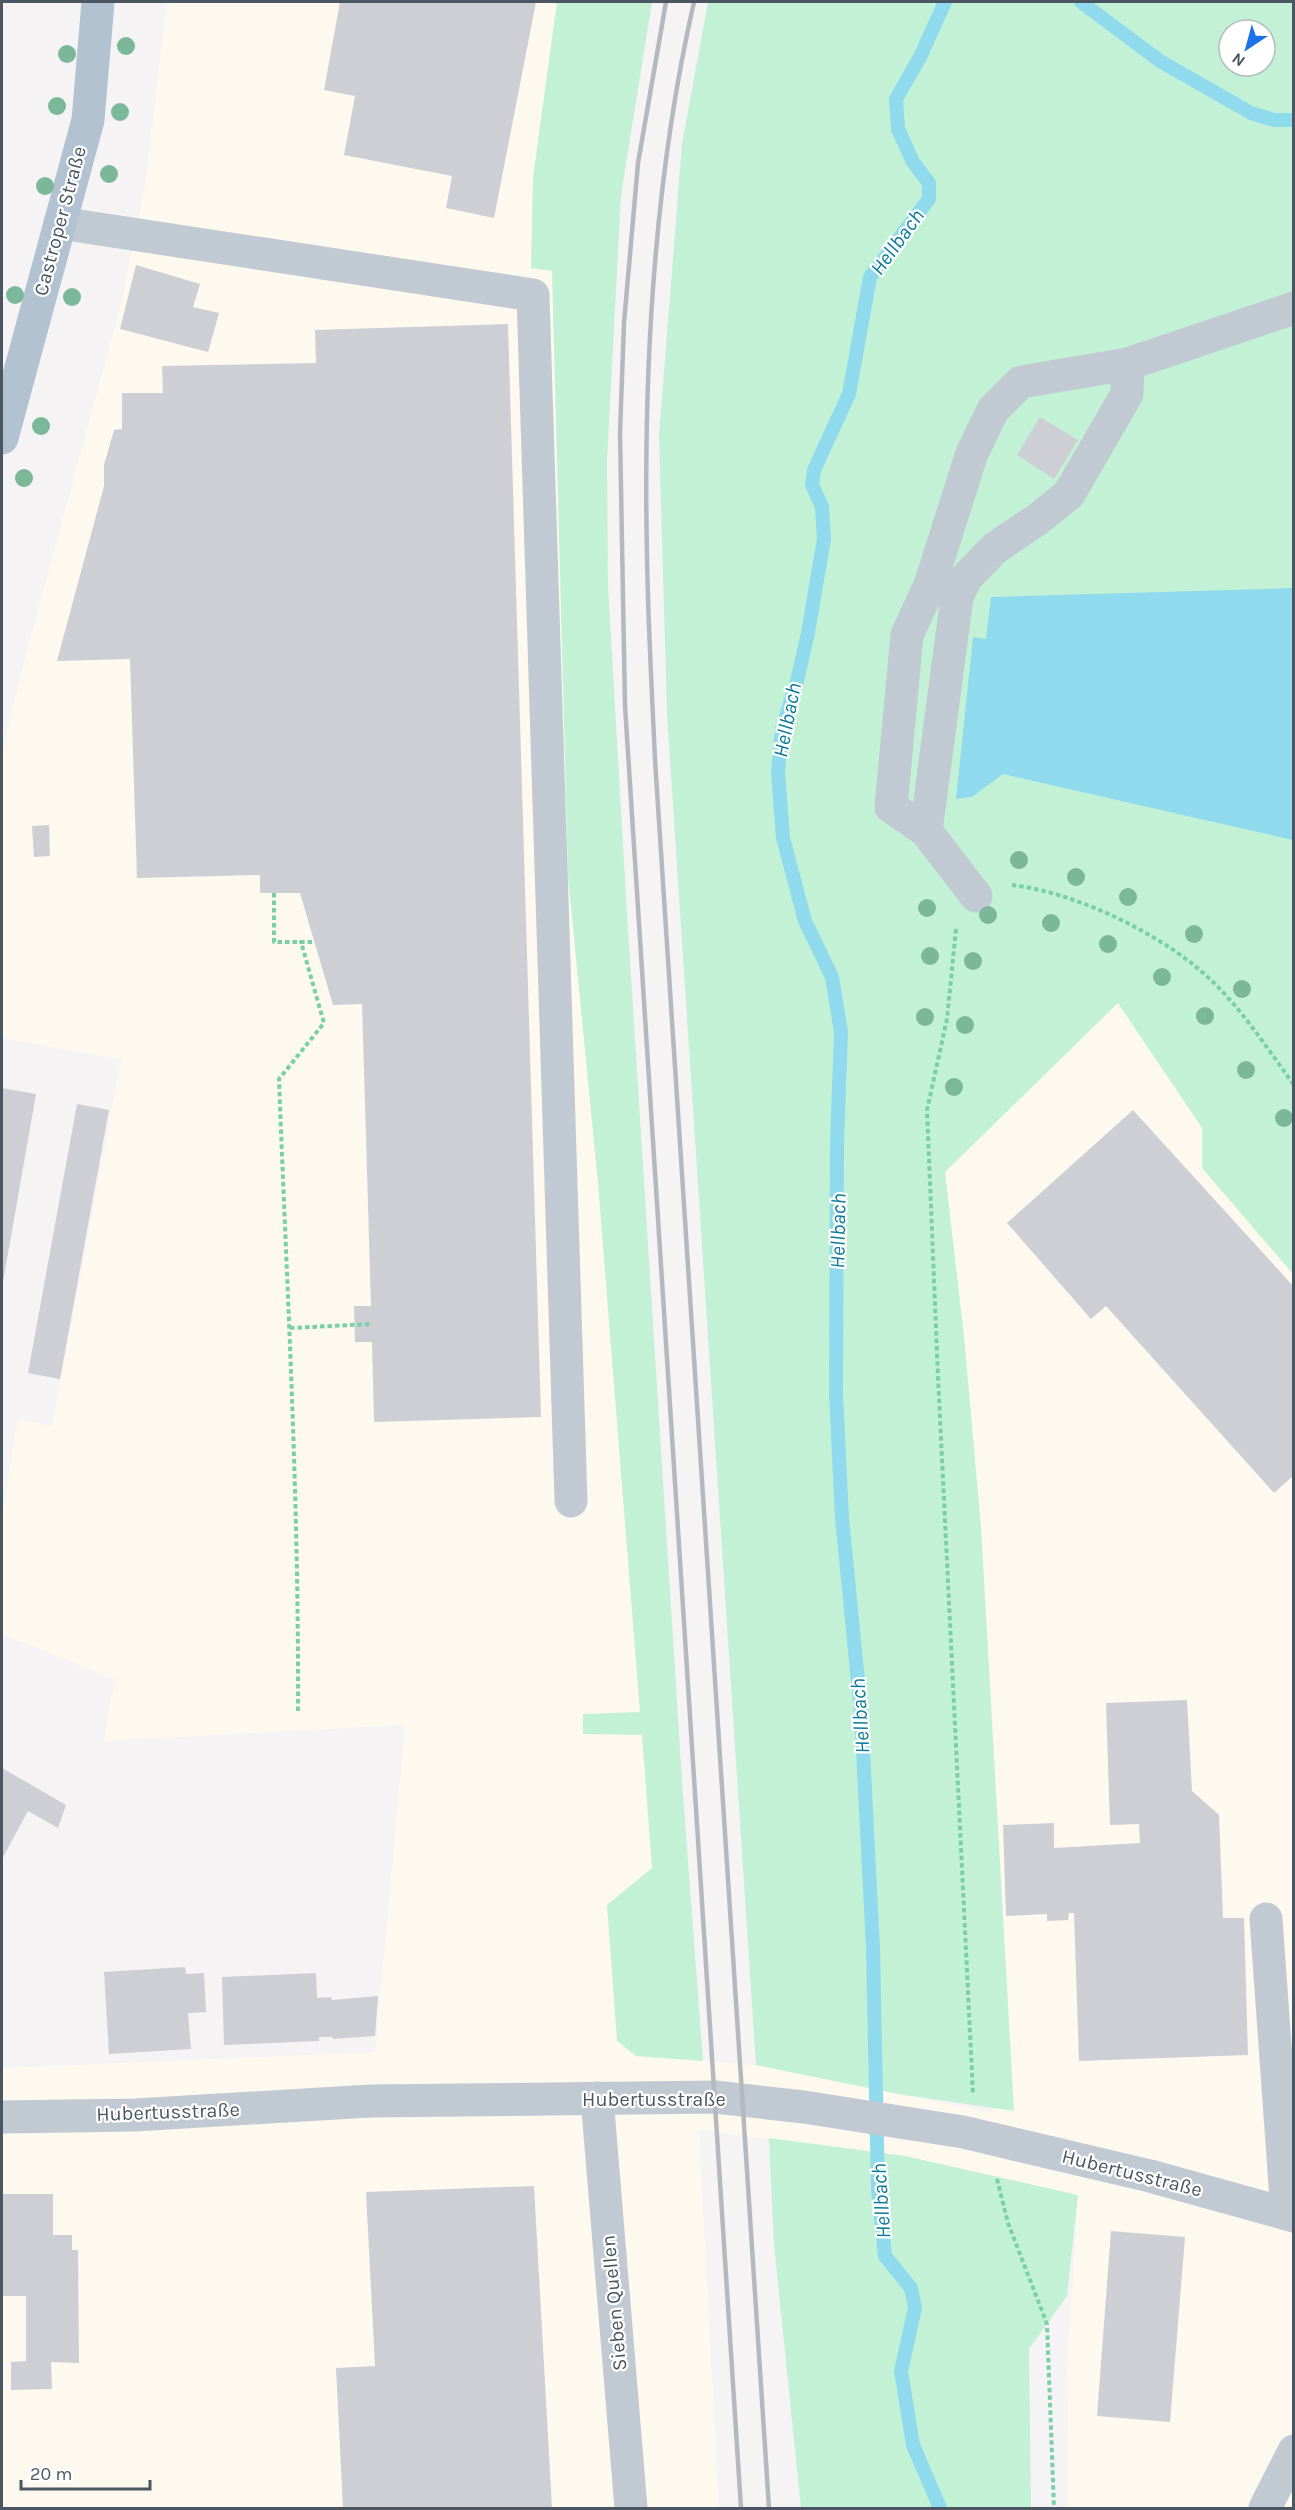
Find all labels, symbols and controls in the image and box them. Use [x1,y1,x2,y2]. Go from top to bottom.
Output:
north arrow [1217,18,1277,78]
text: N [1228,49,1249,71]
street label: Castroper Straße [29,144,91,298]
water label: Hellbach [865,204,929,280]
water label: Hellbach [768,681,806,759]
water label: Hellbach [825,1193,851,1269]
water label: Hellbach [845,1677,875,1755]
street label: Hubertusstraße [582,2088,726,2111]
street label: Hubertusstraße [96,2098,240,2126]
street label: Hubertusstraße [1059,2144,1205,2202]
water label: Hellbach [866,2162,896,2240]
street label: Sieben Quellen [597,2234,631,2372]
scale bar [21,2453,150,2491]
text: 20 m [30,2463,72,2485]

